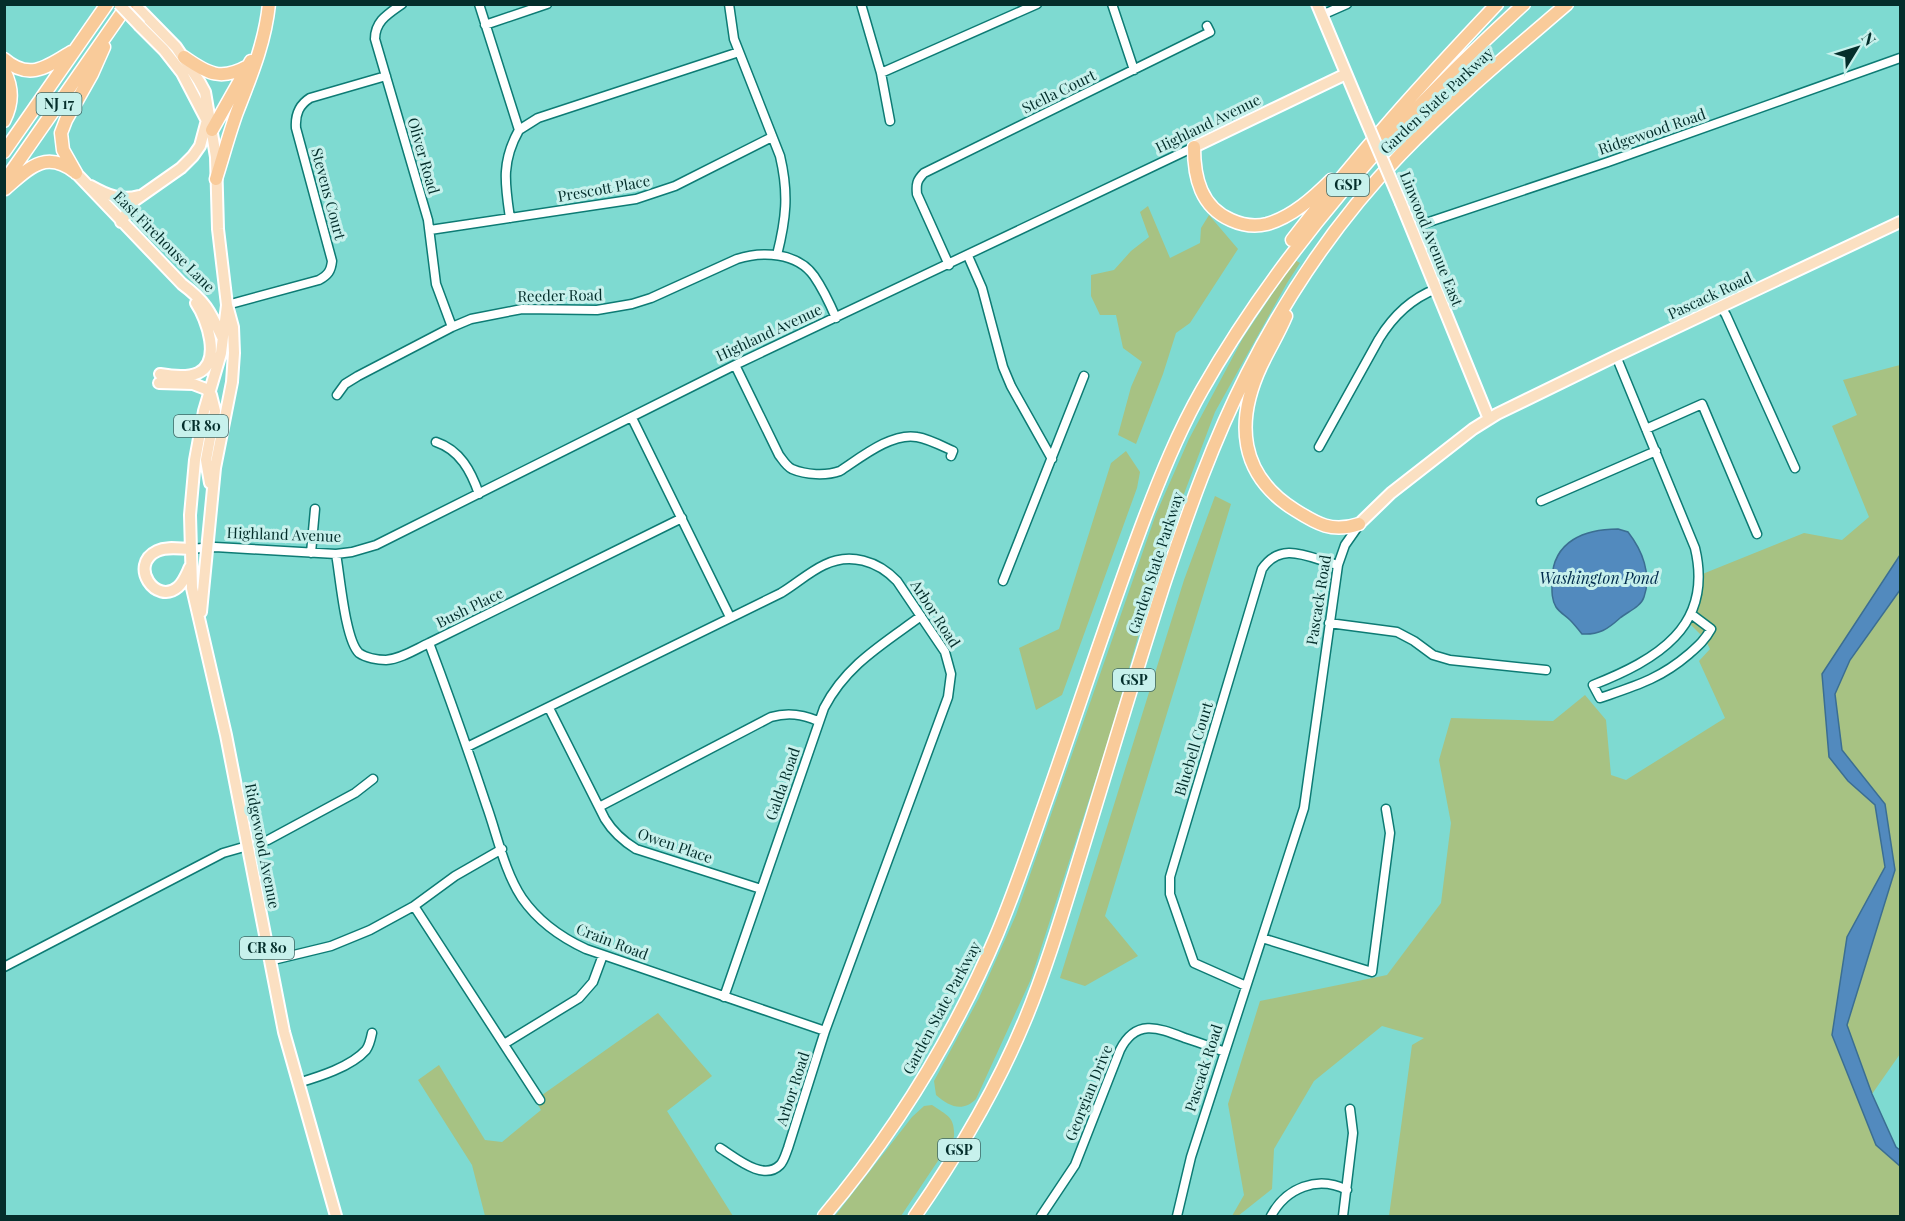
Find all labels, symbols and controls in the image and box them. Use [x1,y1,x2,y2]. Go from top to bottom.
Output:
north arrow [1827,18,1887,78]
text: N [1857,27,1881,50]
street label: Garden State Parkway [1375,42,1498,158]
street label: Stella Court [1018,64,1099,118]
street label: Highland Avenue [1152,89,1263,157]
road number: NJ 17 [36,93,82,115]
street label: Ridgewood Road [1595,103,1708,159]
street label: Oliver Road [404,115,444,197]
street label: Stevens Court [307,146,351,243]
street label: Linwood Avenue East [1396,168,1468,310]
street label: Prescott Place [556,170,652,206]
road number: GSP [1327,174,1369,196]
street label: East Firehouse Lane [110,186,220,296]
street label: Pascack Road [1664,267,1755,323]
street label: Reeder Road [517,284,603,306]
street label: Highland Avenue [712,299,825,365]
road number: CR 80 [174,415,228,437]
street label: Garden State Parkway [1123,489,1188,636]
street label: Highland Avenue [226,522,342,546]
street label: Pascack Road [1301,553,1335,646]
water label: Washington Pond [1539,567,1660,588]
street label: Arbor Road [906,575,965,651]
street label: Bush Place [433,582,507,632]
road number: GSP [1113,669,1155,691]
street label: Bluebell Court [1169,699,1217,798]
street label: Galda Road [760,744,804,823]
street label: Ridgewood Avenue [241,781,285,910]
street label: Owen Place [635,823,716,867]
street label: Crain Road [573,918,652,964]
road number: CR 80 [240,937,294,959]
street label: Garden State Parkway [898,937,985,1078]
street label: Pascack Road [1180,1021,1227,1114]
street label: Georgian Drive [1060,1041,1116,1144]
street label: Arbor Road [770,1049,813,1129]
road number: GSP [938,1139,980,1161]

